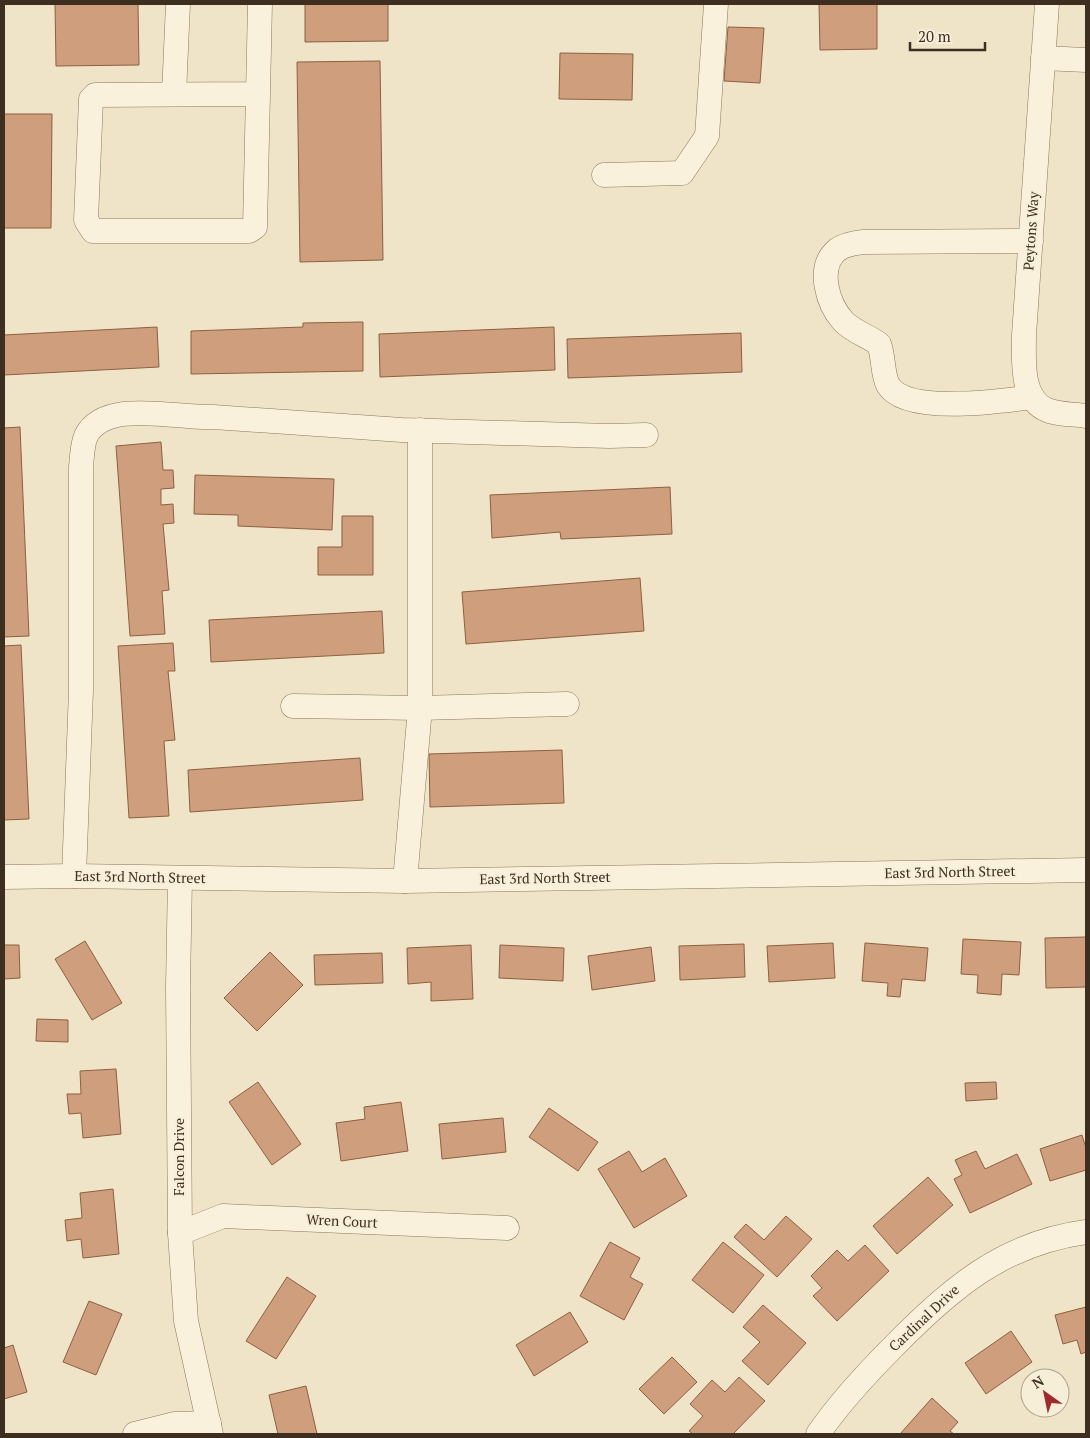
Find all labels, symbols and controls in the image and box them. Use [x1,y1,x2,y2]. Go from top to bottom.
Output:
scale bar [910,20,985,52]
text: 20 m [918,26,951,46]
street label: Peytons Way [1018,190,1043,271]
street label: East 3rd North Street [884,861,1017,882]
street label: East 3rd North Street [74,866,207,887]
street label: East 3rd North Street [479,867,612,888]
street label: Falcon Drive [169,1118,188,1196]
street label: Wren Court [306,1209,379,1232]
street label: Cardinal Drive [884,1280,963,1355]
north arrow [1020,1368,1070,1418]
text: N [1028,1371,1048,1393]

